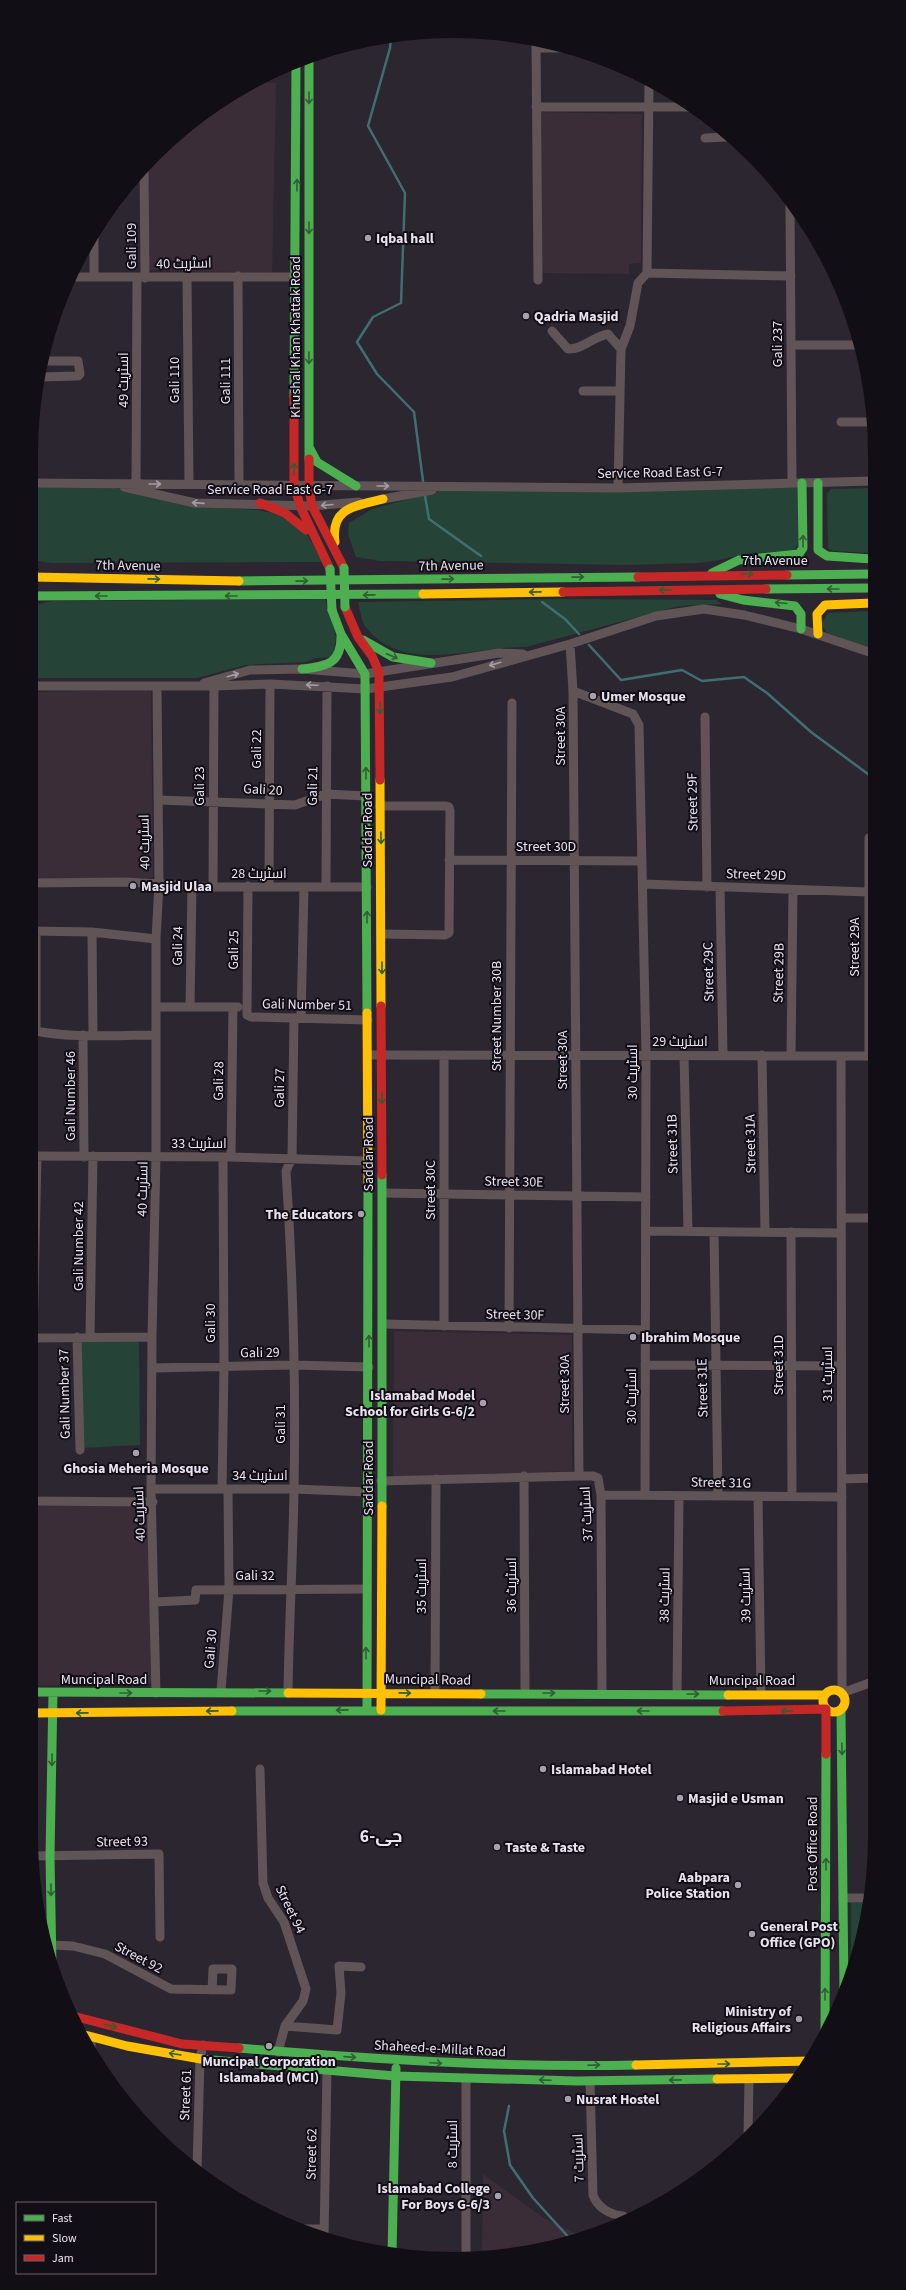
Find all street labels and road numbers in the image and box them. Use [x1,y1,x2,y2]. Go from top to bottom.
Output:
street label: Gali 109 [122,223,142,269]
street label: اسٹریٹ 40 [156,254,212,274]
street label: Khushal Khan Khattak Road [286,256,306,418]
street label: Gali 237 [768,321,788,367]
street label: اسٹریٹ 49 [114,352,134,408]
street label: Gali 110 [165,357,185,403]
street label: Gali 111 [216,358,236,404]
street label: Service Road East G-7 [597,462,723,484]
street label: Service Road East G-7 [207,480,333,500]
street label: 7th Avenue [742,551,808,571]
street label: 7th Avenue [95,555,161,577]
street label: 7th Avenue [418,555,484,577]
street label: Street 30A [551,706,571,766]
street label: Gali 22 [247,729,267,769]
street label: Gali 23 [190,766,210,806]
street label: Gali 21 [303,766,323,806]
street label: Street 29F [682,772,704,832]
street label: Gali 20 [243,779,283,801]
street label: Saddar Road [358,793,378,867]
street label: اسٹریٹ 40 [135,814,155,870]
street label: Street 30D [516,837,576,857]
street label: اسٹریٹ 28 [231,864,287,884]
street label: Street 29D [725,864,786,886]
street label: Street 29A [845,917,865,977]
street label: Gali 24 [168,926,188,966]
street label: Gali 25 [224,930,244,970]
street label: Street 29C [698,942,720,1002]
street label: Street 29B [768,943,790,1003]
street label: Street Number 30B [487,961,507,1071]
street label: Gali Number 51 [262,994,352,1016]
street label: Street 30A [553,1030,573,1090]
street label: اسٹریٹ 29 [652,1032,708,1052]
street label: اسٹریٹ 30 [623,1044,643,1100]
street label: Gali Number 46 [61,1051,81,1141]
street label: Gali 28 [209,1061,229,1101]
street label: Gali 27 [270,1068,290,1108]
street label: Street 31B [662,1114,684,1174]
street label: Street 31A [740,1114,762,1174]
street label: Saddar Road [359,1117,379,1191]
street label: اسٹریٹ 33 [171,1134,227,1154]
street label: Street 30C [421,1160,441,1220]
street label: اسٹریٹ 40 [133,1161,153,1217]
street label: Street 30E [484,1171,544,1193]
street label: Gali Number 42 [69,1201,89,1291]
street label: Gali 30 [201,1303,221,1343]
street label: Street 30F [485,1304,545,1326]
street label: Street 31D [769,1335,789,1395]
street label: Gali 29 [240,1343,280,1363]
street label: اسٹریٹ 31 [818,1346,838,1402]
street label: Gali Number 37 [54,1349,76,1439]
street label: Street 30A [555,1354,575,1414]
street label: Street 31E [692,1358,714,1418]
street label: اسٹریٹ 30 [622,1368,642,1424]
street label: Gali 31 [271,1404,291,1444]
street label: Saddar Road [359,1441,379,1515]
street label: اسٹریٹ 34 [232,1466,288,1486]
street label: Street 31G [691,1472,751,1494]
street label: اسٹریٹ 40 [129,1486,151,1542]
street label: اسٹریٹ 37 [576,1486,598,1542]
street label: اسٹریٹ 36 [502,1557,522,1613]
street label: اسٹریٹ 35 [412,1558,432,1614]
street label: Gali 32 [235,1566,275,1586]
street label: اسٹریٹ 38 [655,1567,675,1623]
street label: اسٹریٹ 39 [736,1567,756,1623]
street label: Gali 30 [199,1629,223,1670]
street label: Muncipal Road [385,1669,471,1691]
street label: Muncipal Road [61,1670,147,1690]
street label: Muncipal Road [709,1671,795,1691]
street label: Post Office Road [803,1797,823,1891]
street label: Street 93 [96,1832,148,1852]
street label: Street 94 [270,1882,310,1937]
street label: Street 92 [111,1937,166,1979]
street label: Shaheed-e-Millat Road [373,2036,507,2062]
street label: Street 61 [175,2069,197,2121]
street label: اسٹریٹ 8 [443,2120,463,2168]
street label: Street 62 [302,2128,322,2180]
street label: اسٹریٹ 7 [568,2133,590,2183]

